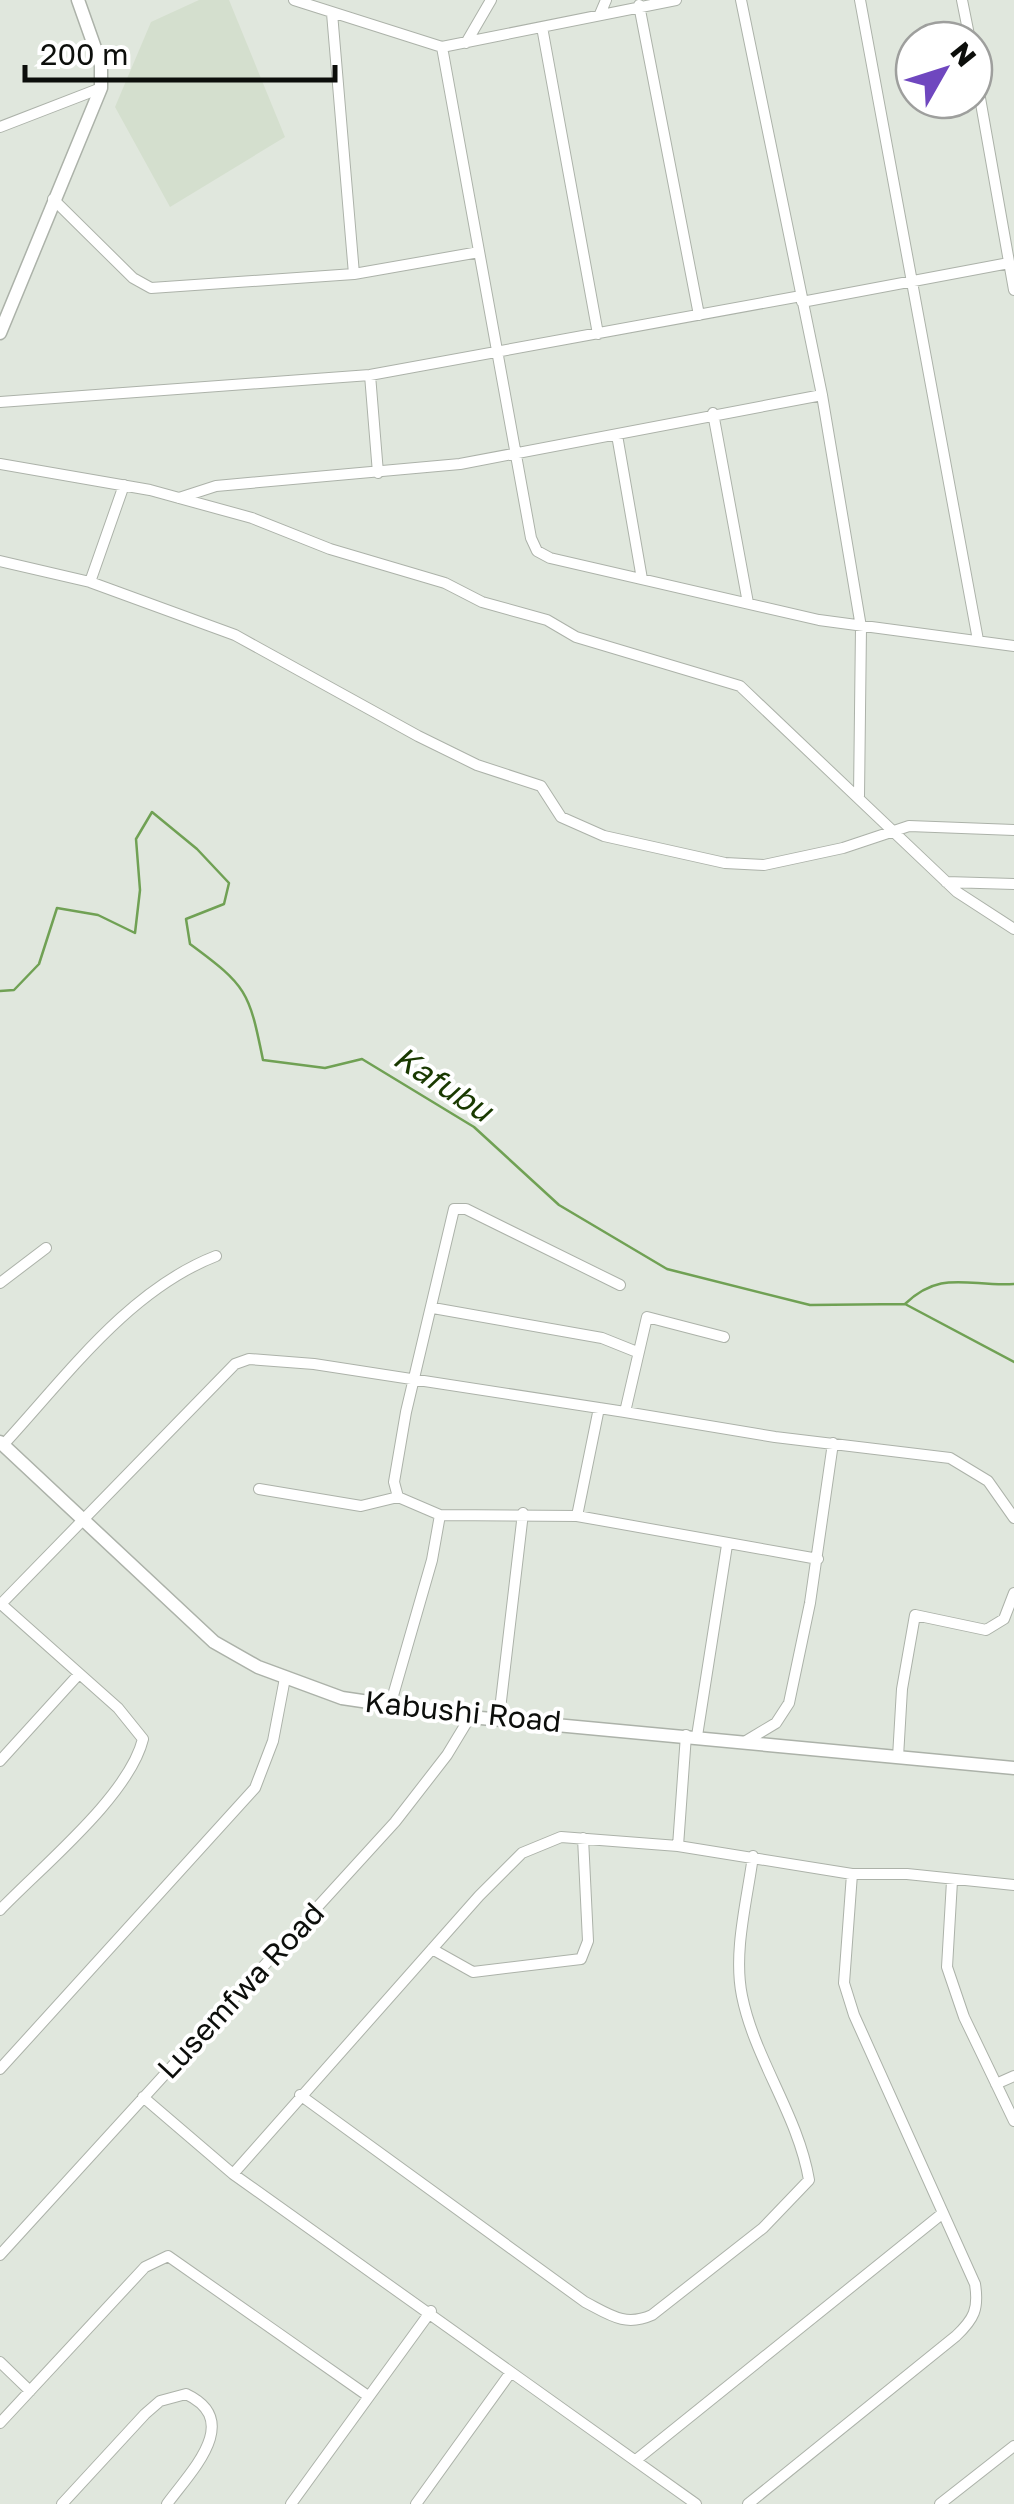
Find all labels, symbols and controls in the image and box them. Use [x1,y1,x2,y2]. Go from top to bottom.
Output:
scale bar [25,20,335,82]
north arrow [894,20,994,120]
text: N [944,35,983,73]
text: 200 m [40,36,129,72]
water label: Kafubu [387,1037,502,1130]
street label: Kabushi Road [363,1683,563,1739]
street label: Lusemfwa Road [149,1895,331,2086]

